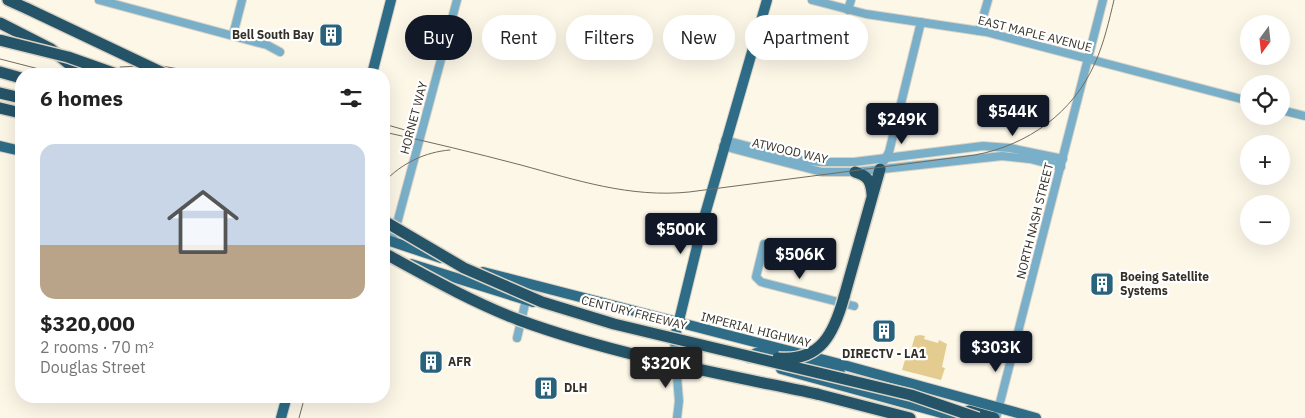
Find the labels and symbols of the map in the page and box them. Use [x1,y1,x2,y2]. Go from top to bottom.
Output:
street label: EAST MAPLE AVENUE [977,12,1094,55]
north arrow [1240,15,1290,65]
building icon: Bell South Bay [318,22,344,48]
place label: Bell South Bay [232,27,315,42]
street label: HORNET WAY [397,80,430,156]
pin: $544K [978,94,1048,137]
pin: $249K [867,102,937,145]
street label: ATWOOD WAY [751,135,829,167]
street label: NORTH NASH STREET [1013,161,1056,281]
pin: $500K [646,212,716,255]
pin: $506K [765,238,835,280]
place label: Boeing Satellite Systems [1120,269,1209,298]
building icon: Boeing Satellite Systems [1089,271,1115,297]
street label: CENTURY FREEWAY [580,292,688,333]
street label: IMPERIAL HIGHWAY [700,309,813,350]
building icon: DIRECTV - LA1 [871,318,897,344]
pin: $303K [961,330,1031,373]
pin: $320K [631,346,701,389]
place label: DIRECTV - LA1 [842,346,926,361]
building icon: AFR [418,349,444,375]
place label: AFR [448,354,471,369]
building icon: DLH [533,375,559,401]
place label: DLH [564,380,587,395]

